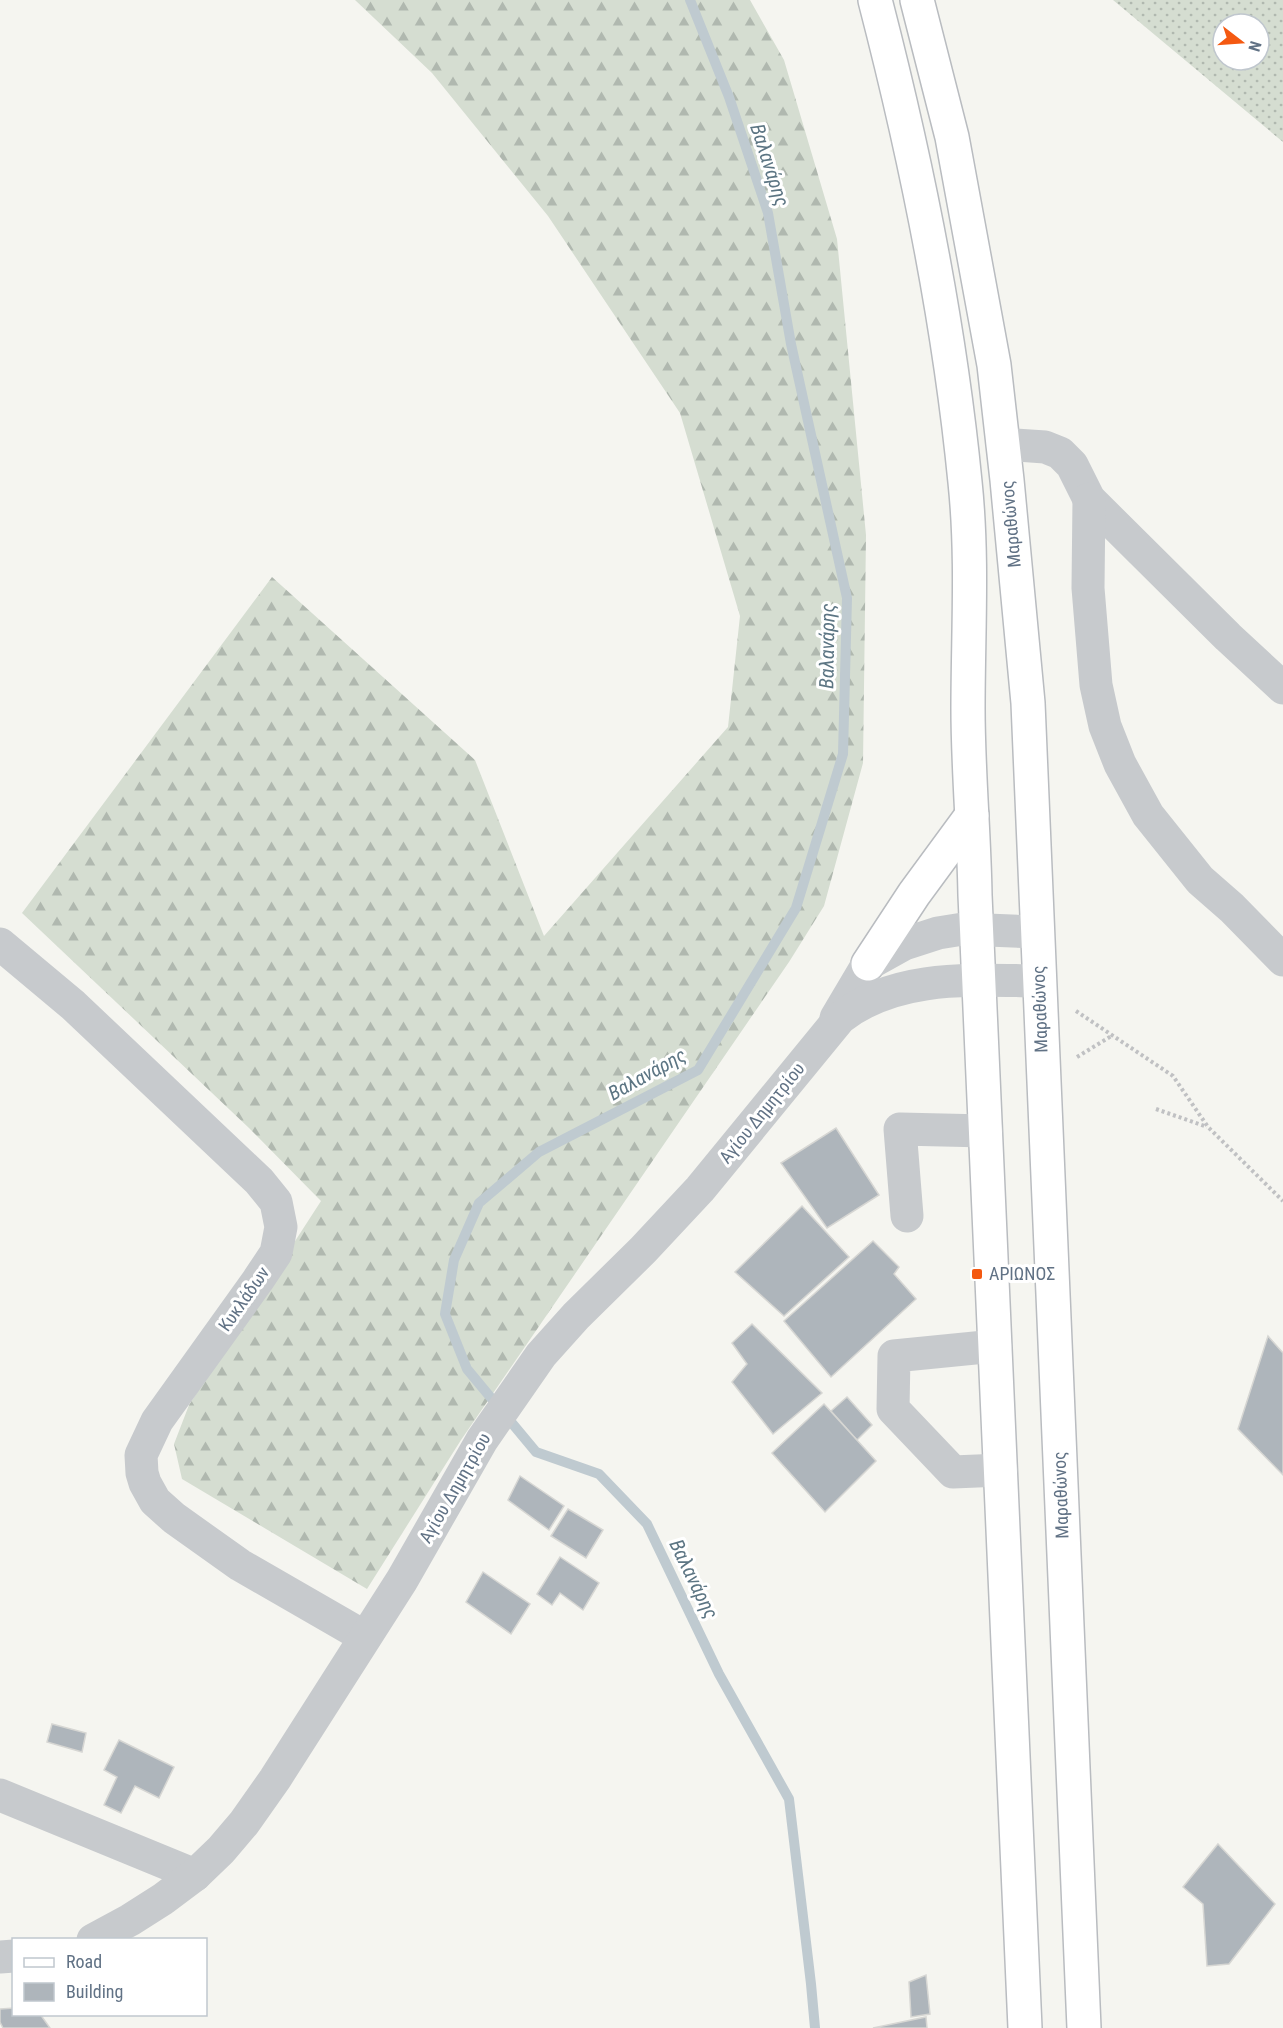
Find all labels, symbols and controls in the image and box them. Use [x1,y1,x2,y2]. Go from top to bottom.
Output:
north arrow [1211,12,1271,72]
text: N [1244,39,1265,54]
water label: Βαλανάρης [745,121,795,209]
street label: Μαραθώνος [996,480,1025,568]
water label: Βαλανάρης [814,603,840,689]
street label: Μαραθώνος [1027,965,1052,1053]
water label: Βαλανάρης [604,1043,690,1105]
street label: Αγίου Δημητρίου [715,1058,809,1167]
street label: Κυκλάδων [214,1262,274,1335]
place label: ΑΡΙΩΝΟΣ [989,1263,1055,1284]
marker: ΑΡΙΩΝΟΣ [970,1267,984,1281]
street label: Αγίου Δημητρίου [415,1429,495,1546]
street label: Μαραθώνος [1048,1451,1073,1539]
water label: Βαλανάρης [664,1535,724,1623]
legend [12,1938,207,2016]
text: Road [66,1951,102,1972]
text: Building [66,1981,123,2002]

